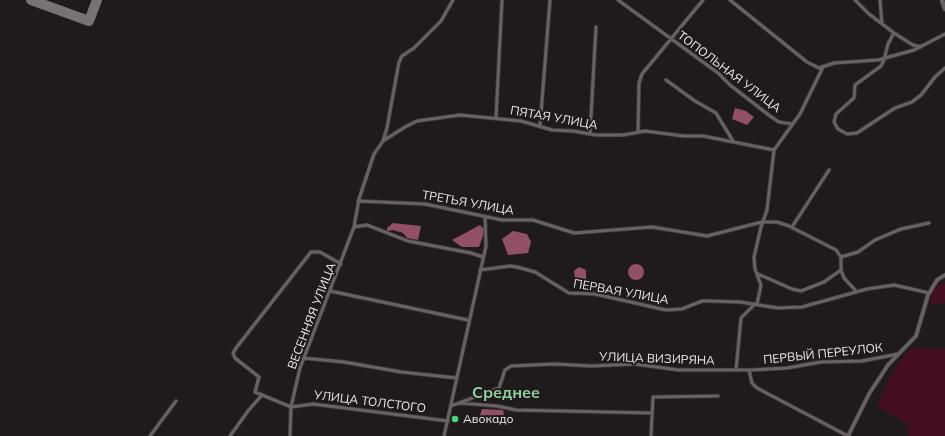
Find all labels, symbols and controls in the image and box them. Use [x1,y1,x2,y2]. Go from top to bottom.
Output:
street label: ТОПОЛЬНАЯ УЛИЦА [674,28,784,116]
street label: ПЯТАЯ УЛИЦА [509,103,599,133]
street label: ТРЕТЬЯ УЛИЦА [421,188,515,218]
street label: ВЕСЕННЯЯ УЛИЦА [285,261,339,371]
street label: ПЕРВАЯ УЛИЦА [572,277,670,307]
street label: ПЕРВЫЙ ПЕРЕУЛОК [763,341,883,367]
street label: УЛИЦА ВИЗИРЯНА [599,350,715,368]
district label: Среднее [472,383,540,403]
street label: УЛИЦА ТОЛСТОГО [313,388,427,416]
place label: Авокадо [463,412,514,426]
marker: Авокадо [450,414,460,424]

